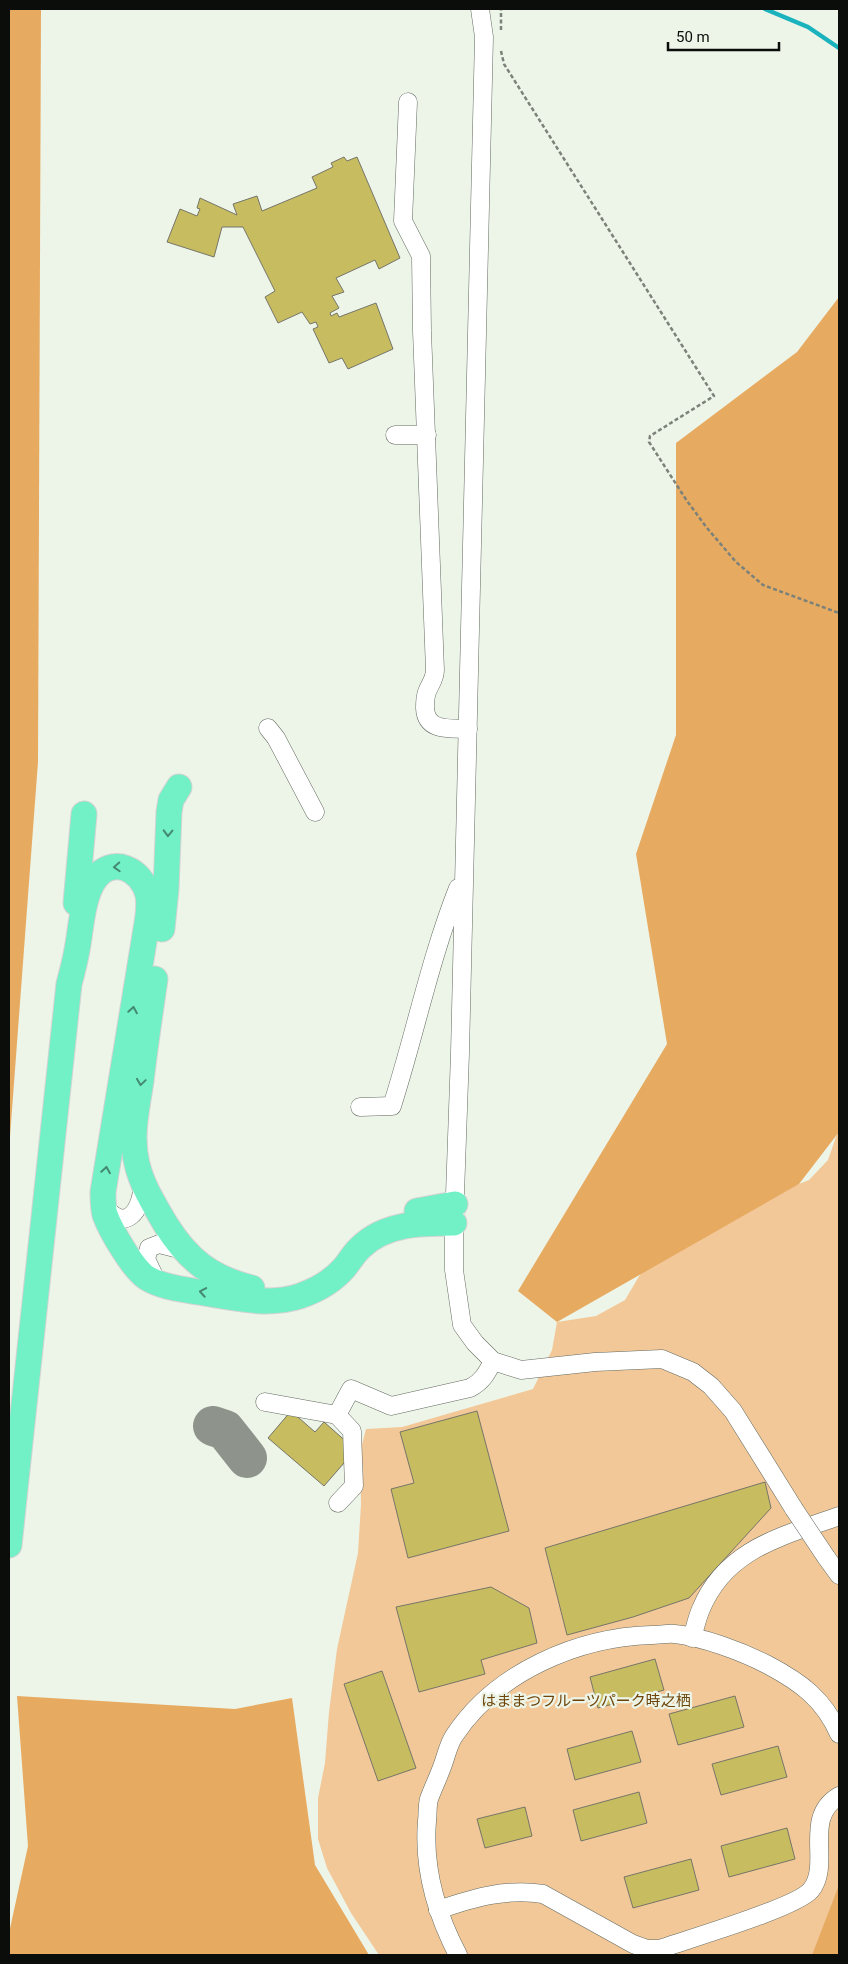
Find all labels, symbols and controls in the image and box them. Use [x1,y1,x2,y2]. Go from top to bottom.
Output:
scale bar [668,20,779,52]
text: 50 m [676,28,710,46]
one-way arrow [163,830,173,838]
one-way arrow [112,862,120,873]
one-way arrow [127,1006,137,1014]
one-way arrow [136,1077,146,1086]
one-way arrow [100,1166,111,1174]
one-way arrow [199,1288,208,1298]
park label: はままつフルーツパーク時之栖 [481,1692,691,1710]

